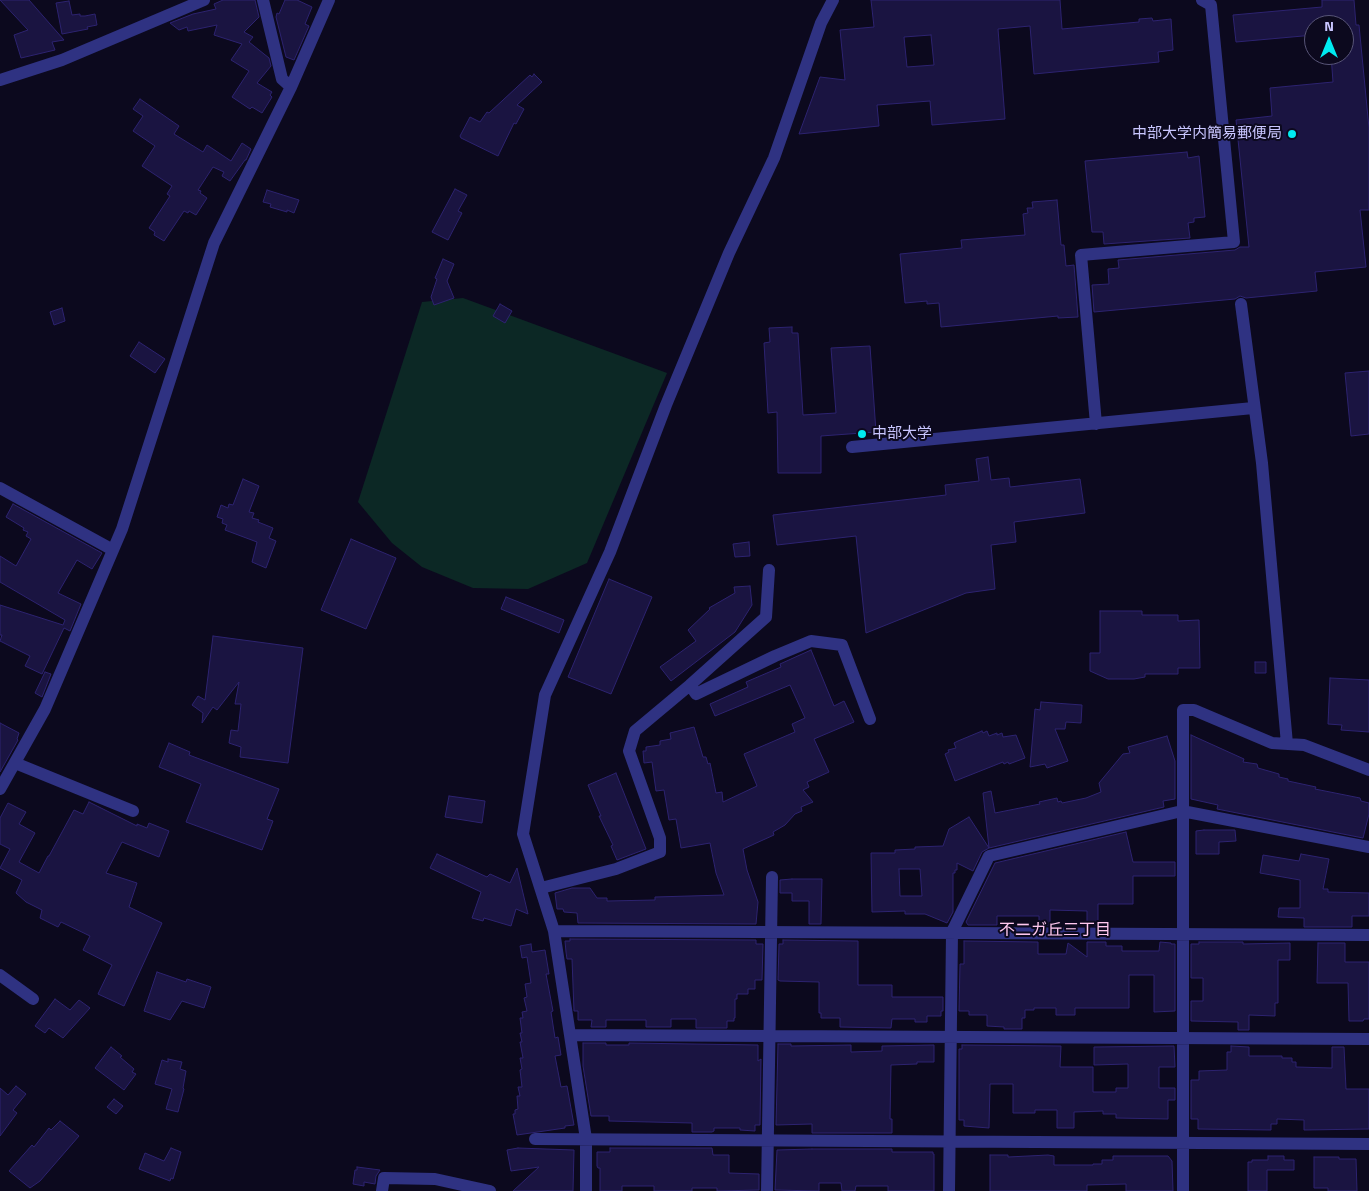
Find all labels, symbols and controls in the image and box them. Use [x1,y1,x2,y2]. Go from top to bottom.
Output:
north arrow [1304,15,1354,65]
text: N [1324,15,1334,36]
place label: 中部大学内簡易郵便局 [1132,125,1282,143]
marker: 中部大学内簡易郵便局 [1286,128,1298,140]
place label: 中部大学 [872,425,932,443]
marker: 中部大学 [856,428,868,440]
district label: 不二ガ丘三丁目 [999,921,1111,941]

